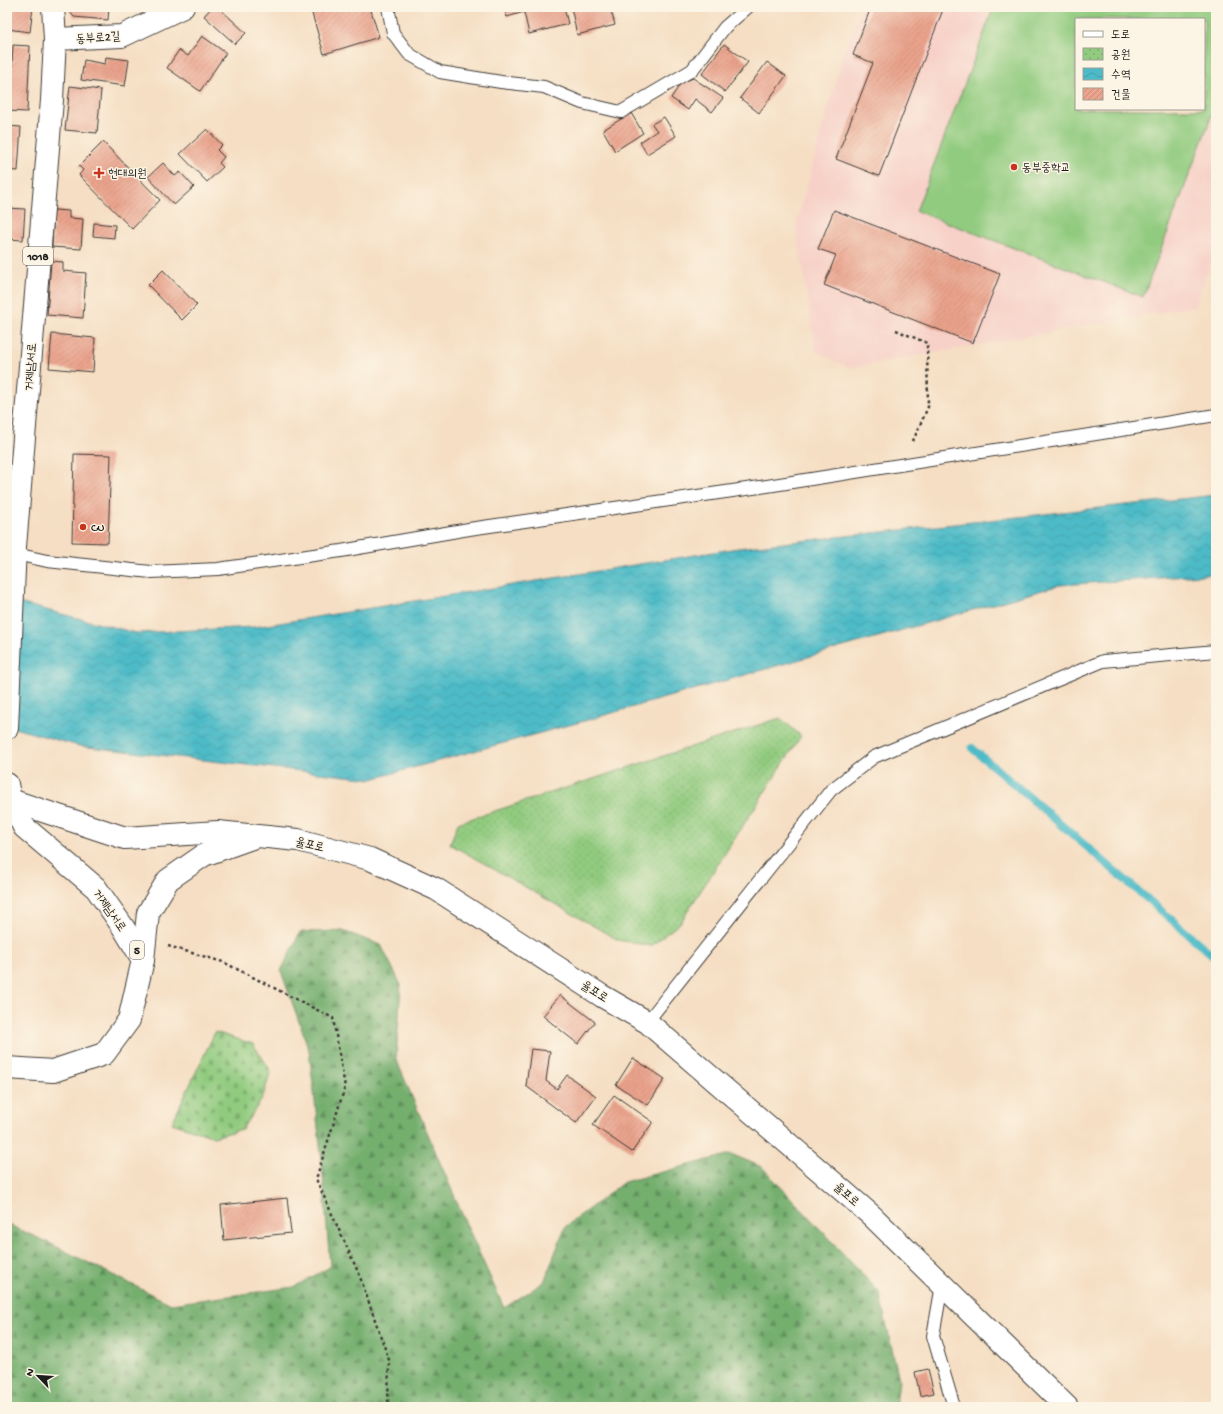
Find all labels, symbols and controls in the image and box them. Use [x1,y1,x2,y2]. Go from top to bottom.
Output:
legend [1075,18,1205,110]
text: 도로 [1111,29,1130,43]
street label: 동부로2길 [75,30,121,48]
text: 공원 [1111,49,1130,63]
text: 수역 [1111,68,1131,83]
text: 건물 [1111,89,1131,103]
marker: 동부중학교 [1009,162,1019,172]
place label: 동부중학교 [1022,162,1070,176]
marker: 현대의원 [93,167,105,179]
place label: 현대의원 [108,168,147,182]
road number: 1018 [23,247,53,265]
street label: 거제남서로 [23,343,41,392]
marker: CU [78,522,88,532]
place label: CU [91,522,105,536]
street label: 율포로 [294,836,325,856]
street label: 거제남서로 [89,887,128,935]
road number: 5 [130,941,144,959]
street label: 율포로 [578,979,610,1006]
street label: 율포로 [830,1181,861,1210]
north arrow [18,1356,58,1396]
text: N [24,1367,38,1378]

